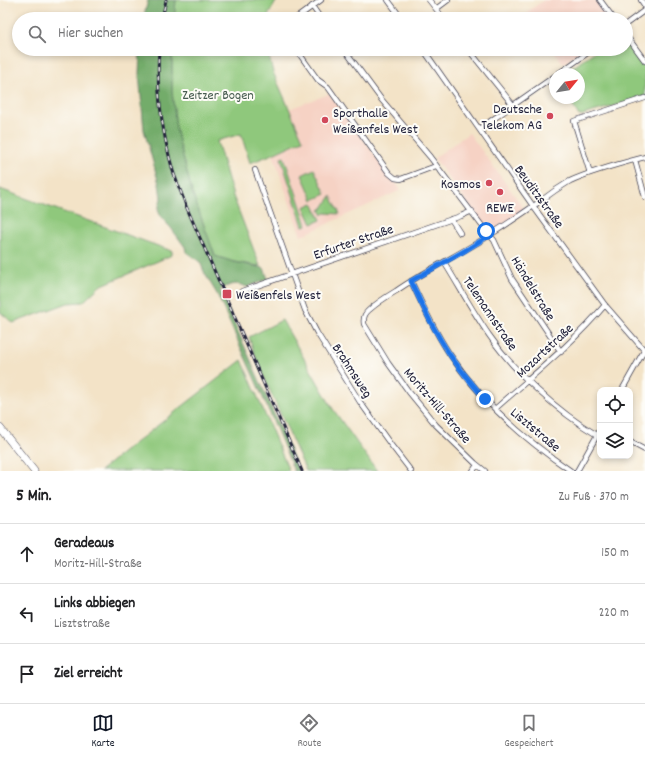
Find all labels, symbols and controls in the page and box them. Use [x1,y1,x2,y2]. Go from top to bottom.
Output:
search box [12,12,633,56]
icon: search [26,23,48,45]
text: Hier suchen [58,23,123,45]
north arrow [549,68,585,104]
park label: Zeitzer Bogen [182,86,254,106]
place label: Deutsche Telekom AG [481,100,542,136]
place label: Sporthalle Weißenfels West [333,104,418,140]
marker: Deutsche Telekom AG [545,111,555,121]
marker: Sporthalle Weißenfels West [320,115,330,125]
street label: Beuditzstraße [509,161,568,233]
place label: Kosmos [441,175,481,195]
marker: Kosmos [484,178,494,188]
marker: REWE [495,187,505,197]
place label: REWE [486,199,514,219]
street label: Erfurter Straße [311,220,396,266]
route start [477,222,495,240]
street label: Händelstraße [505,253,559,325]
street label: Telemannstraße [457,273,522,355]
place label: Weißenfels West [236,286,321,306]
marker: Weißenfels West [221,288,233,300]
street label: Mozartstraße [512,319,579,383]
street label: Brahmsweg [326,340,376,402]
street label: Moritz-Hill-Straße [398,364,475,449]
map controls [597,387,633,459]
button: locate [597,387,633,423]
route end [476,390,494,408]
street label: Lisztstraße [505,403,564,458]
button: layers [597,423,633,459]
text: 5 Min. [16,485,52,509]
text: Zu Fuß · 370 m [558,488,629,507]
text: Geradeaus [54,533,114,555]
icon: ahead [16,543,38,565]
text: 150 m [601,544,629,563]
text: Moritz-Hill-Straße [54,555,142,574]
text: Links abbiegen [54,593,135,615]
icon: left [16,603,38,625]
text: 220 m [599,604,629,623]
text: Lisztstraße [54,615,110,634]
icon: arrive [16,663,38,685]
text: Ziel erreicht [54,663,122,685]
tab: Karte [91,712,115,752]
tab: Route [297,712,321,752]
tab: Gespeichert [504,712,554,752]

